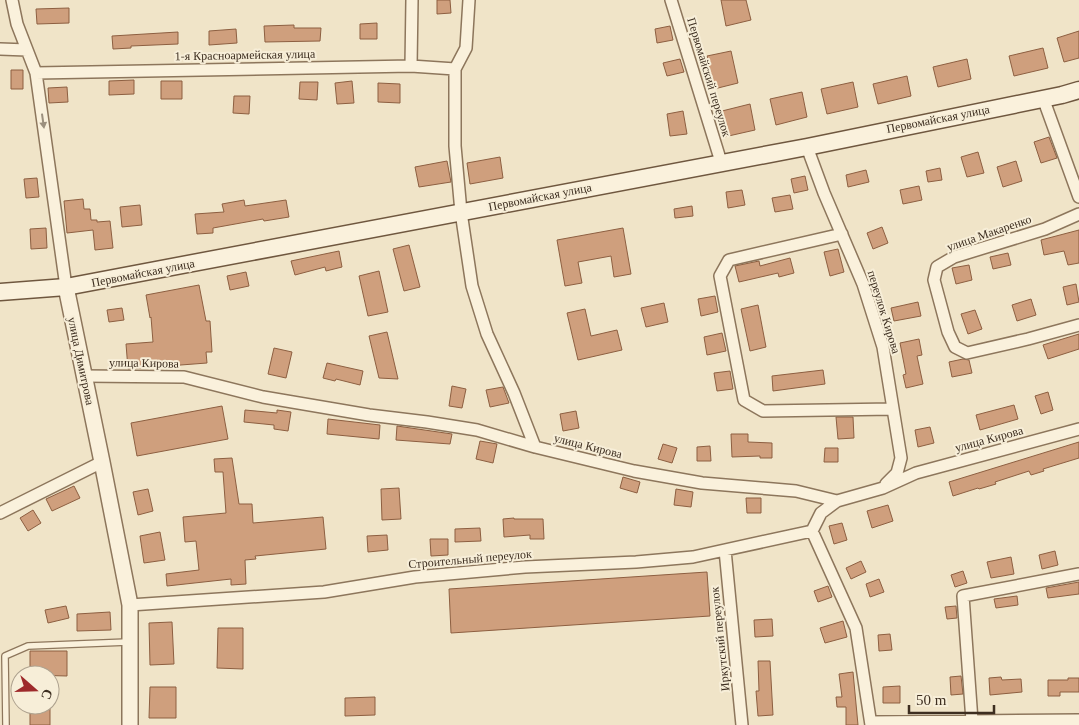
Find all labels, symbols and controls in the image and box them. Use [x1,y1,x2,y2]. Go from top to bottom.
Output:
street label: Первомайский переулок [684,16,734,138]
street label: 1-я Красноармейская улица [175,47,316,63]
street label: Первомайская улица [885,102,992,136]
one-way arrow [39,113,47,129]
street label: Первомайская улица [487,180,594,214]
street label: улица Макаренко [945,212,1033,254]
street label: Первомайская улица [90,256,197,290]
street label: переулок Кирова [865,269,904,356]
street label: улица Димитрова [65,316,97,407]
street label: улица Кирова [109,355,180,371]
street label: улица Кирова [953,423,1025,455]
street label: улица Кирова [552,431,624,461]
street label: Строительный переулок [408,547,532,571]
street label: Иркутский переулок [708,586,732,692]
north arrow [10,665,60,715]
scale bar [909,682,994,714]
text: С [38,687,56,702]
text: 50 m [916,692,947,708]

